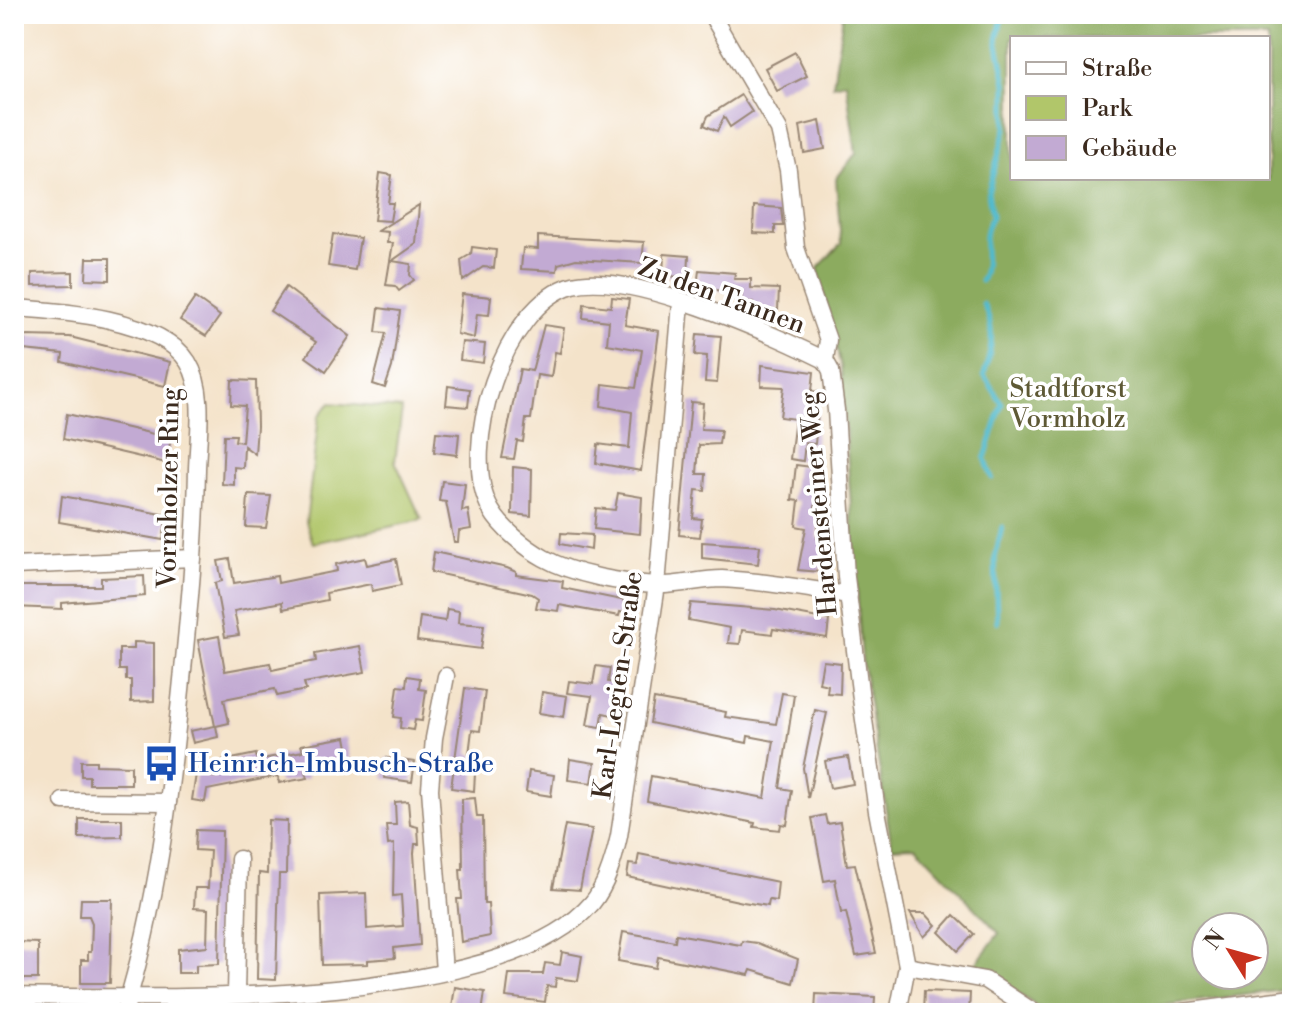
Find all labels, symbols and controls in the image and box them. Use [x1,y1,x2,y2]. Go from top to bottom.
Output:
legend [1010,36,1270,180]
text: Straße [1082,54,1152,84]
text: Park [1082,94,1133,124]
text: Gebäude [1082,134,1177,164]
street label: Zu den Tannen [634,251,810,341]
park label: Stadtforst Vormholz [1009,373,1127,435]
street label: Vormholzer Ring [151,387,187,590]
street label: Hardensteiner Weg [793,390,845,617]
street label: Karl-Legien-Straße [586,569,650,801]
bus stop icon: Heinrich-Imbusch-Straße [143,744,181,782]
place label: Heinrich-Imbusch-Straße [188,748,494,780]
north arrow [1190,911,1270,991]
text: N [1199,924,1232,955]

